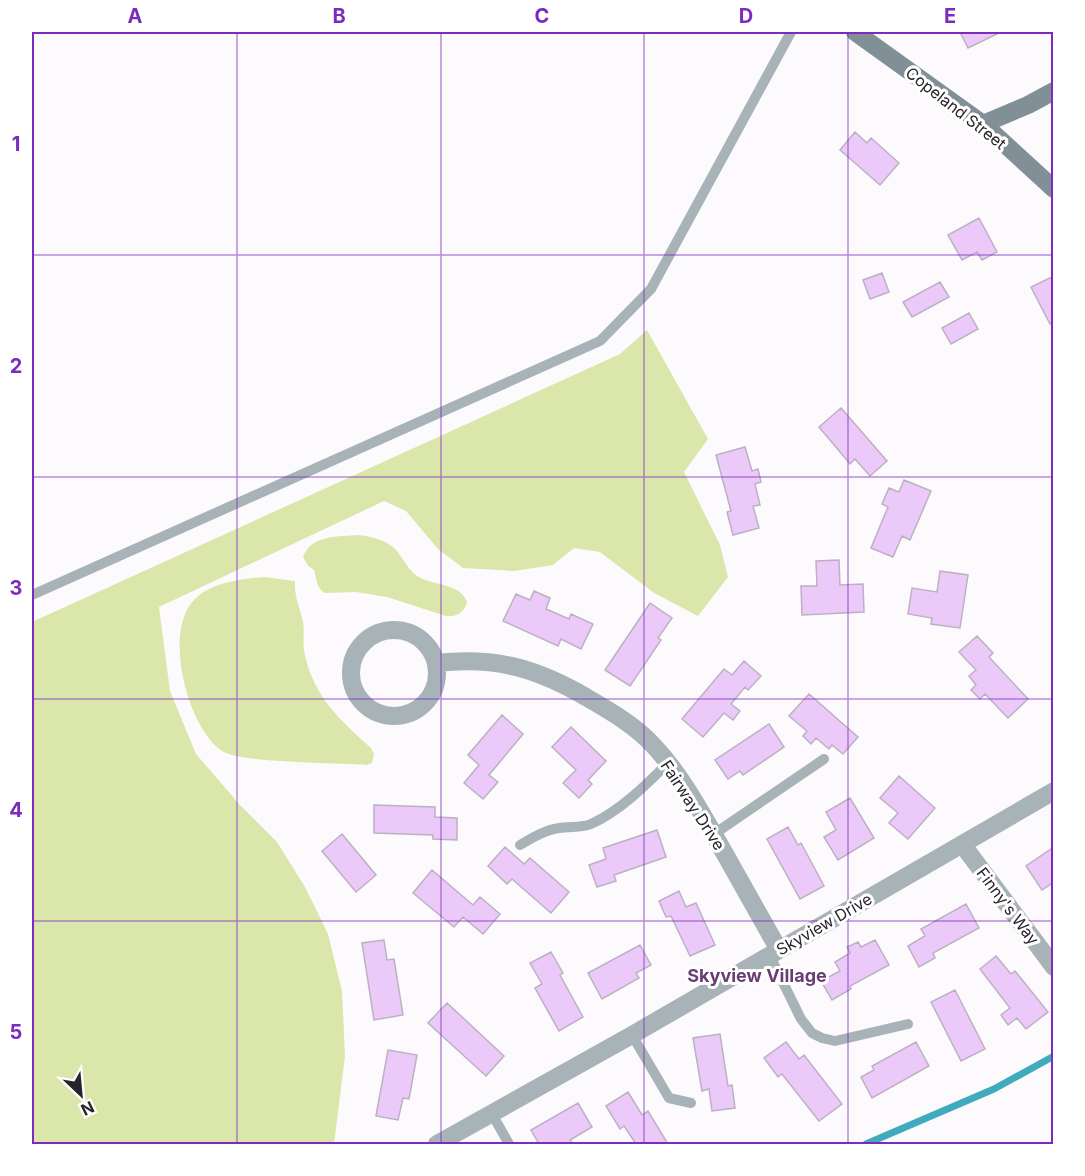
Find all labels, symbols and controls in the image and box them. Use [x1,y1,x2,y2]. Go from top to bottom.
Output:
text: A [128,4,143,28]
text: B [332,4,346,28]
text: C [535,4,549,28]
text: D [739,4,753,28]
text: E [944,4,956,28]
street label: Copeland Street [902,63,1010,153]
text: 1 [12,132,20,156]
text: 2 [10,354,22,378]
text: 3 [10,576,22,600]
street label: Fairway Drive [657,756,729,854]
text: 4 [9,798,23,822]
street label: Finny's Way [973,863,1044,949]
street label: Skyview Drive [773,889,875,959]
district label: Skyview Village [687,965,827,986]
text: 5 [10,1020,22,1044]
north arrow [51,1065,111,1125]
text: N [78,1097,97,1120]

